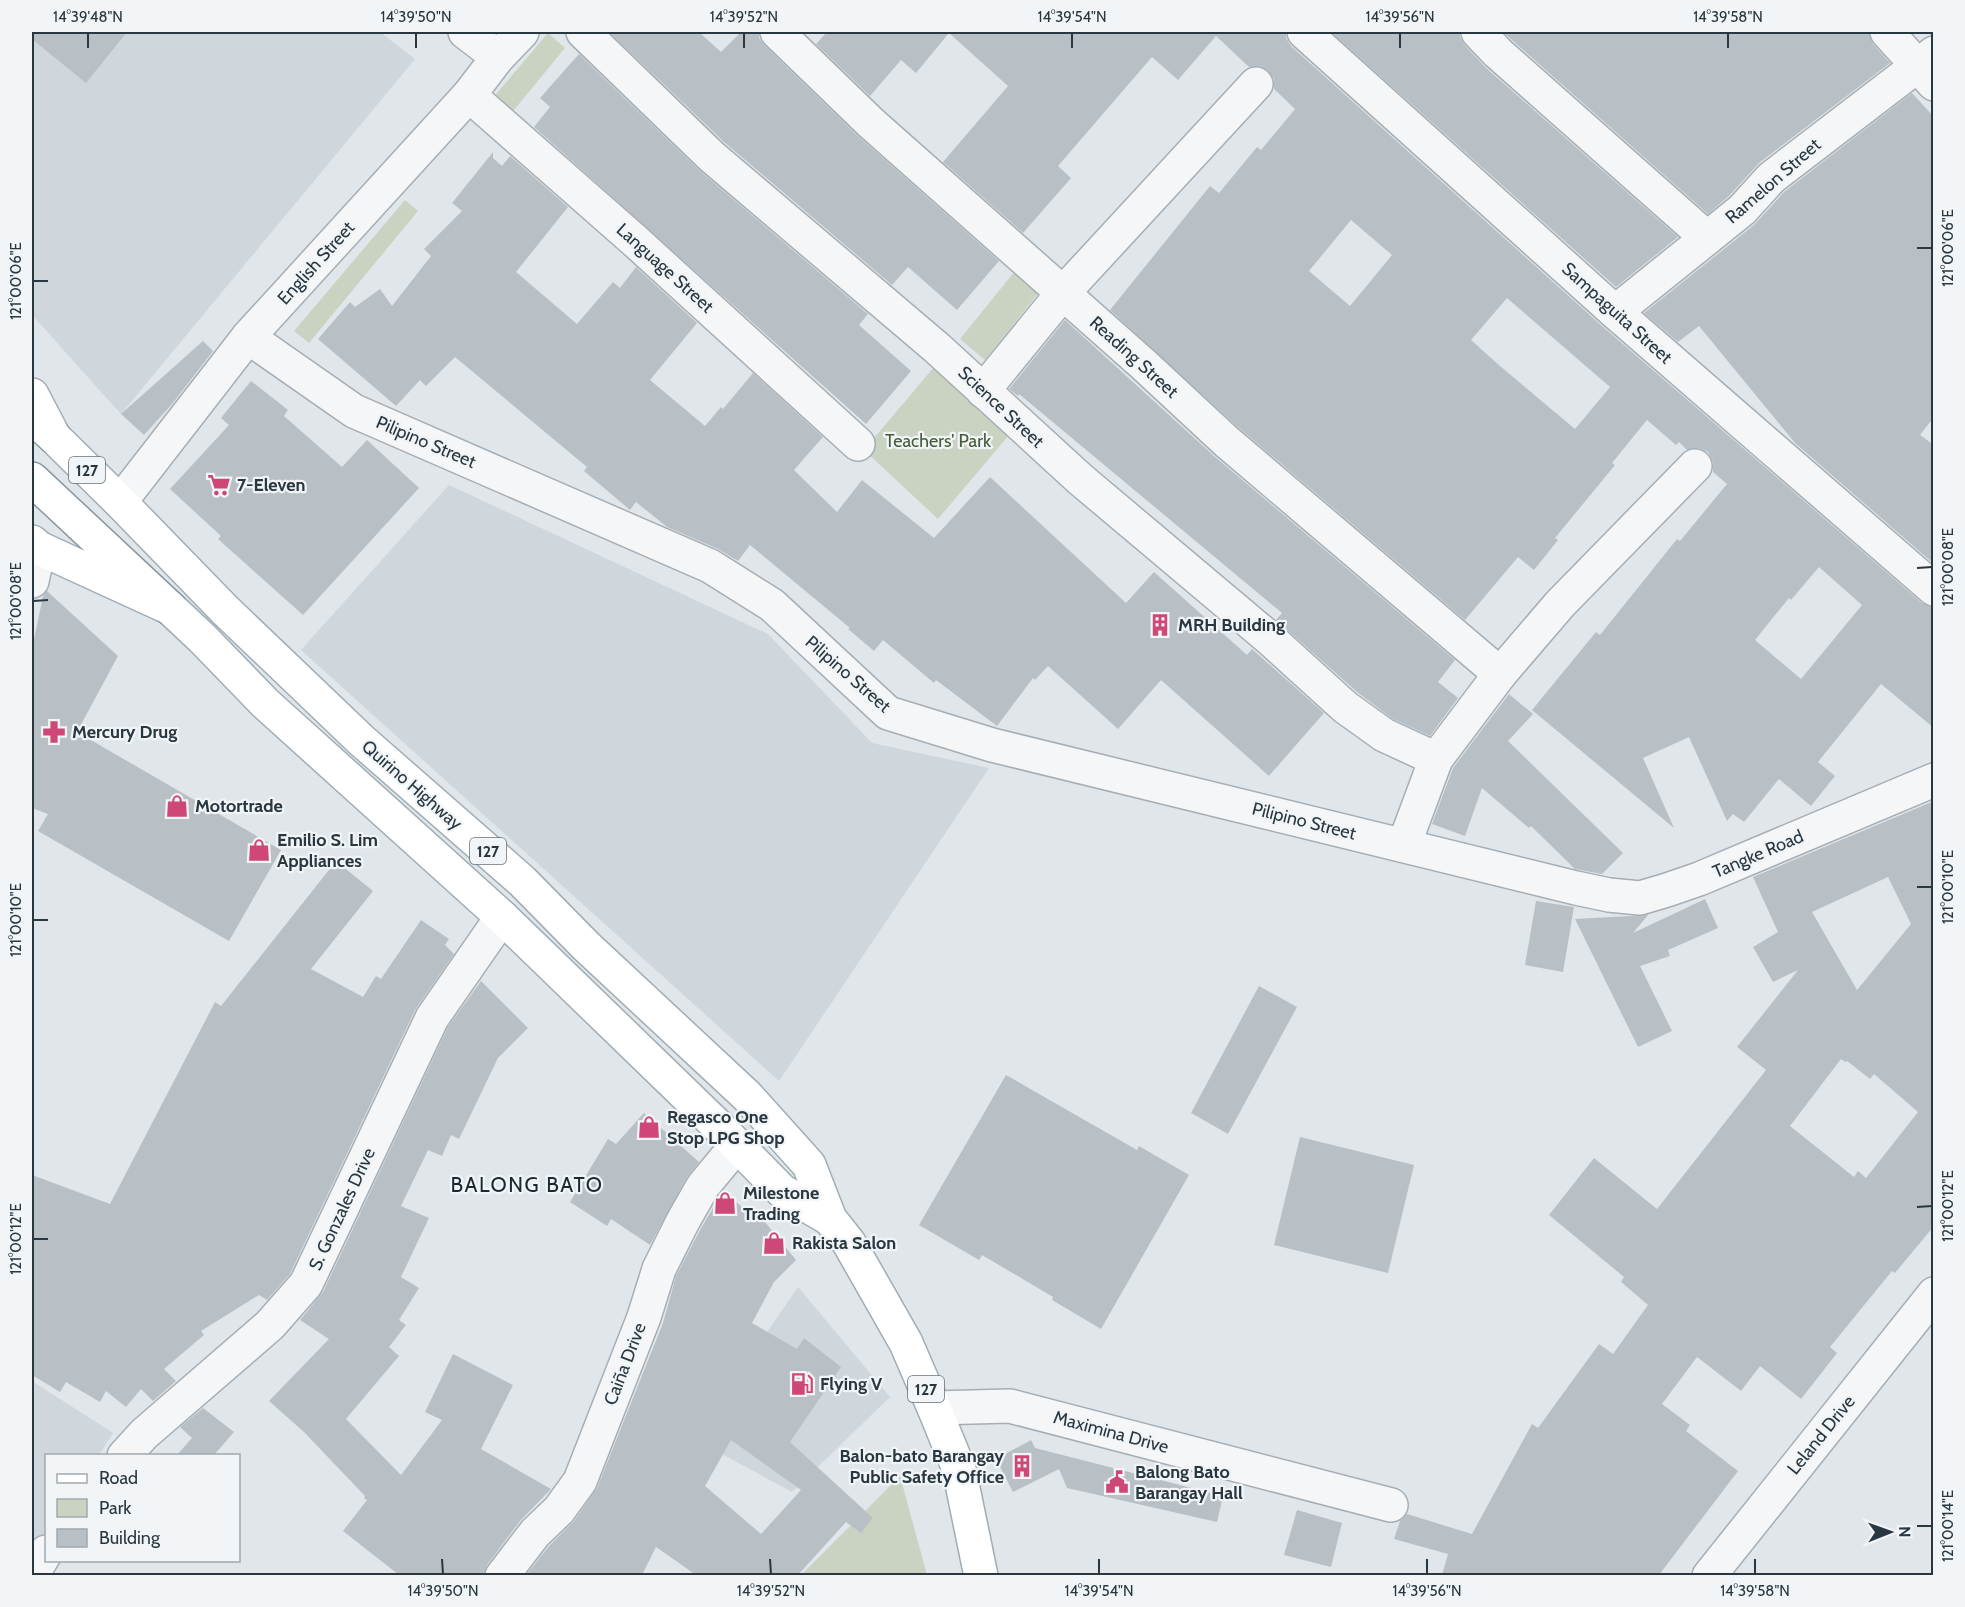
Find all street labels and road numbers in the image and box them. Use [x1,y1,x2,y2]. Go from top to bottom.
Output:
street label: Ramelon Street [1721,134,1825,228]
street label: English Street [273,217,359,309]
street label: Language Street [612,219,718,317]
street label: Sampaguita Street [1557,258,1677,368]
street label: Reading Street [1085,312,1183,402]
street label: Science Street [954,362,1048,452]
street label: Pilipino Street [373,411,479,473]
road number: 127 [69,457,105,483]
street label: Pilipino Street [801,631,895,717]
street label: Quirino Highway [357,735,467,835]
street label: Pilipino Street [1250,797,1358,845]
street label: Tangke Road [1709,825,1807,883]
road number: 127 [470,838,506,864]
street label: S. Gonzales Drive [304,1144,380,1274]
street label: Caiña Drive [599,1320,651,1408]
road number: 127 [908,1376,944,1402]
street label: Leland Drive [1782,1391,1860,1479]
street label: Maximina Drive [1051,1406,1171,1458]

